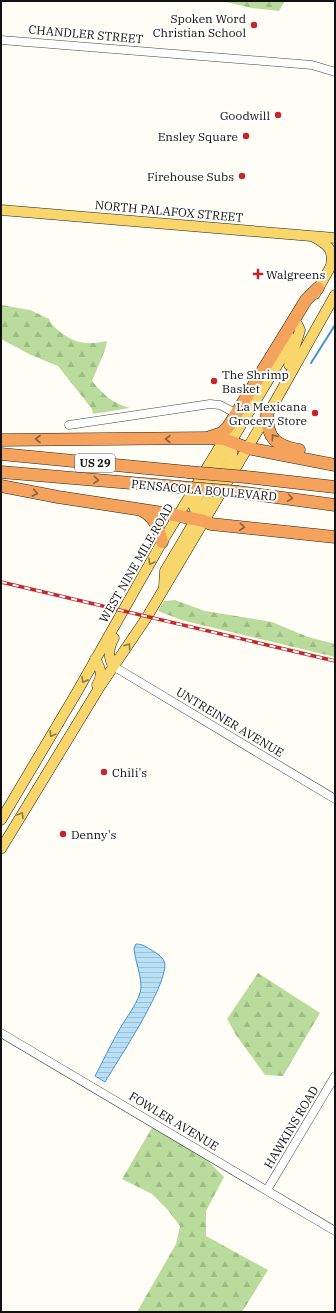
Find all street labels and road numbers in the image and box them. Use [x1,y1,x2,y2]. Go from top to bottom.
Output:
street label: CHANDLER STREET [28,22,144,46]
street label: NORTH PALAFOX STREET [94,197,244,225]
road number: US 29 [75,454,115,472]
street label: PENSACOLA BOULEVARD [131,476,277,504]
street label: WEST NINE MILE ROAD [96,501,176,625]
street label: UNTREINER AVENUE [173,684,287,760]
street label: HAWKINS ROAD [260,1083,322,1171]
street label: FOWLER AVENUE [126,1088,222,1154]

